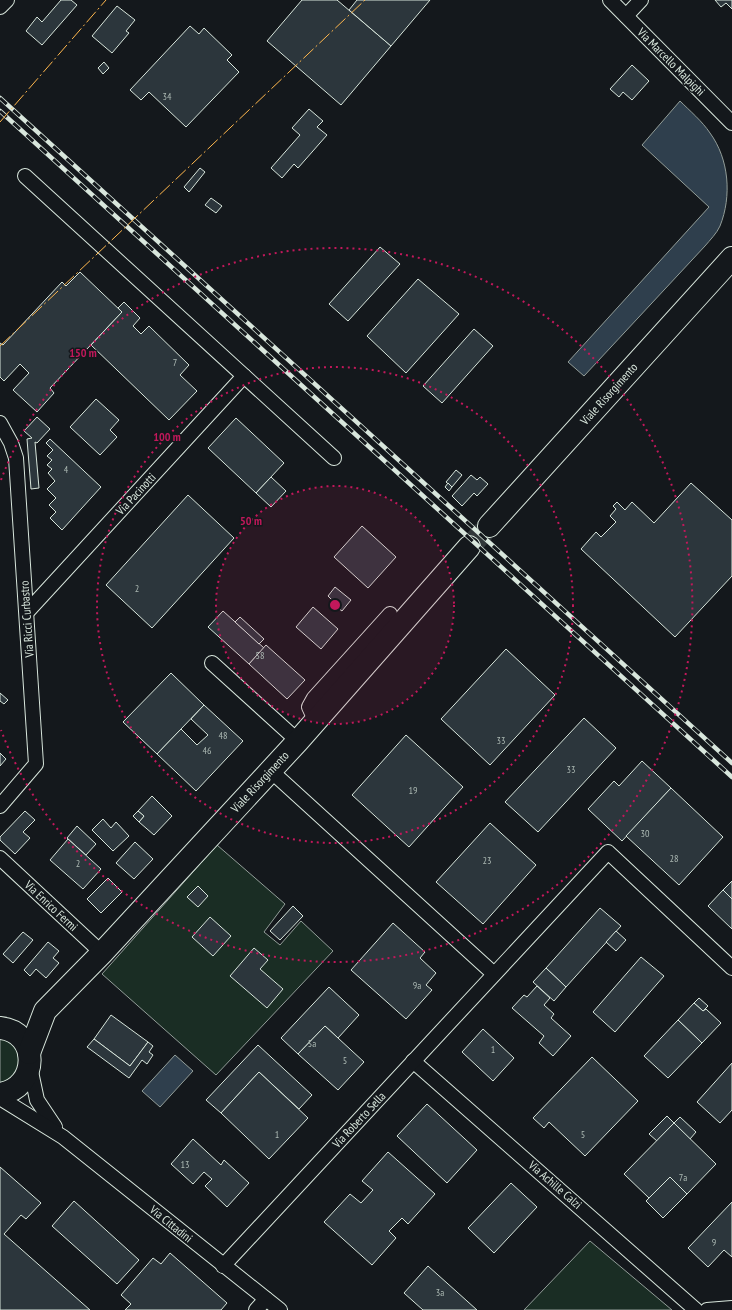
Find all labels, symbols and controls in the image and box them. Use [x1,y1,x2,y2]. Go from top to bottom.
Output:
street label: Via Marcello Malpighi [634,24,708,99]
house number: 34 [163,90,172,103]
text: 150 m [69,345,97,360]
house number: 7 [173,356,177,369]
street label: Viale Risorgimento [576,360,640,429]
text: 100 m [153,429,181,444]
house number: 4 [64,463,69,476]
street label: Via Pacinotti [112,470,159,518]
text: 50 m [240,513,262,528]
street label: Via Ricci Curbastro [16,580,37,659]
house number: 2 [135,582,139,595]
centre of rings [328,598,342,612]
house number: 58 [256,649,265,662]
house number: 48 [219,729,228,742]
house number: 33 [497,734,506,747]
house number: 46 [203,744,212,757]
street label: Viale Risorgimento [227,748,292,816]
house number: 33 [567,763,576,776]
house number: 19 [409,784,418,797]
house number: 30 [641,827,650,840]
house number: 28 [670,852,679,865]
house number: 23 [483,854,492,867]
house number: 2 [76,857,80,870]
street label: Via Enrico Fermi [21,877,81,934]
house number: 9a [413,979,421,992]
house number: 5a [308,1037,316,1050]
house number: 1 [491,1043,495,1056]
house number: 5 [343,1054,347,1067]
street label: Via Roberto Sella [328,1088,389,1152]
house number: 1 [275,1128,279,1141]
house number: 5 [581,1128,585,1141]
street label: Via Achille Calzi [525,1157,585,1212]
house number: 13 [181,1158,190,1171]
house number: 7a [679,1171,687,1184]
street label: Via Cittadini [146,1201,196,1245]
house number: 9 [712,1236,716,1249]
house number: 3a [436,1286,444,1299]

